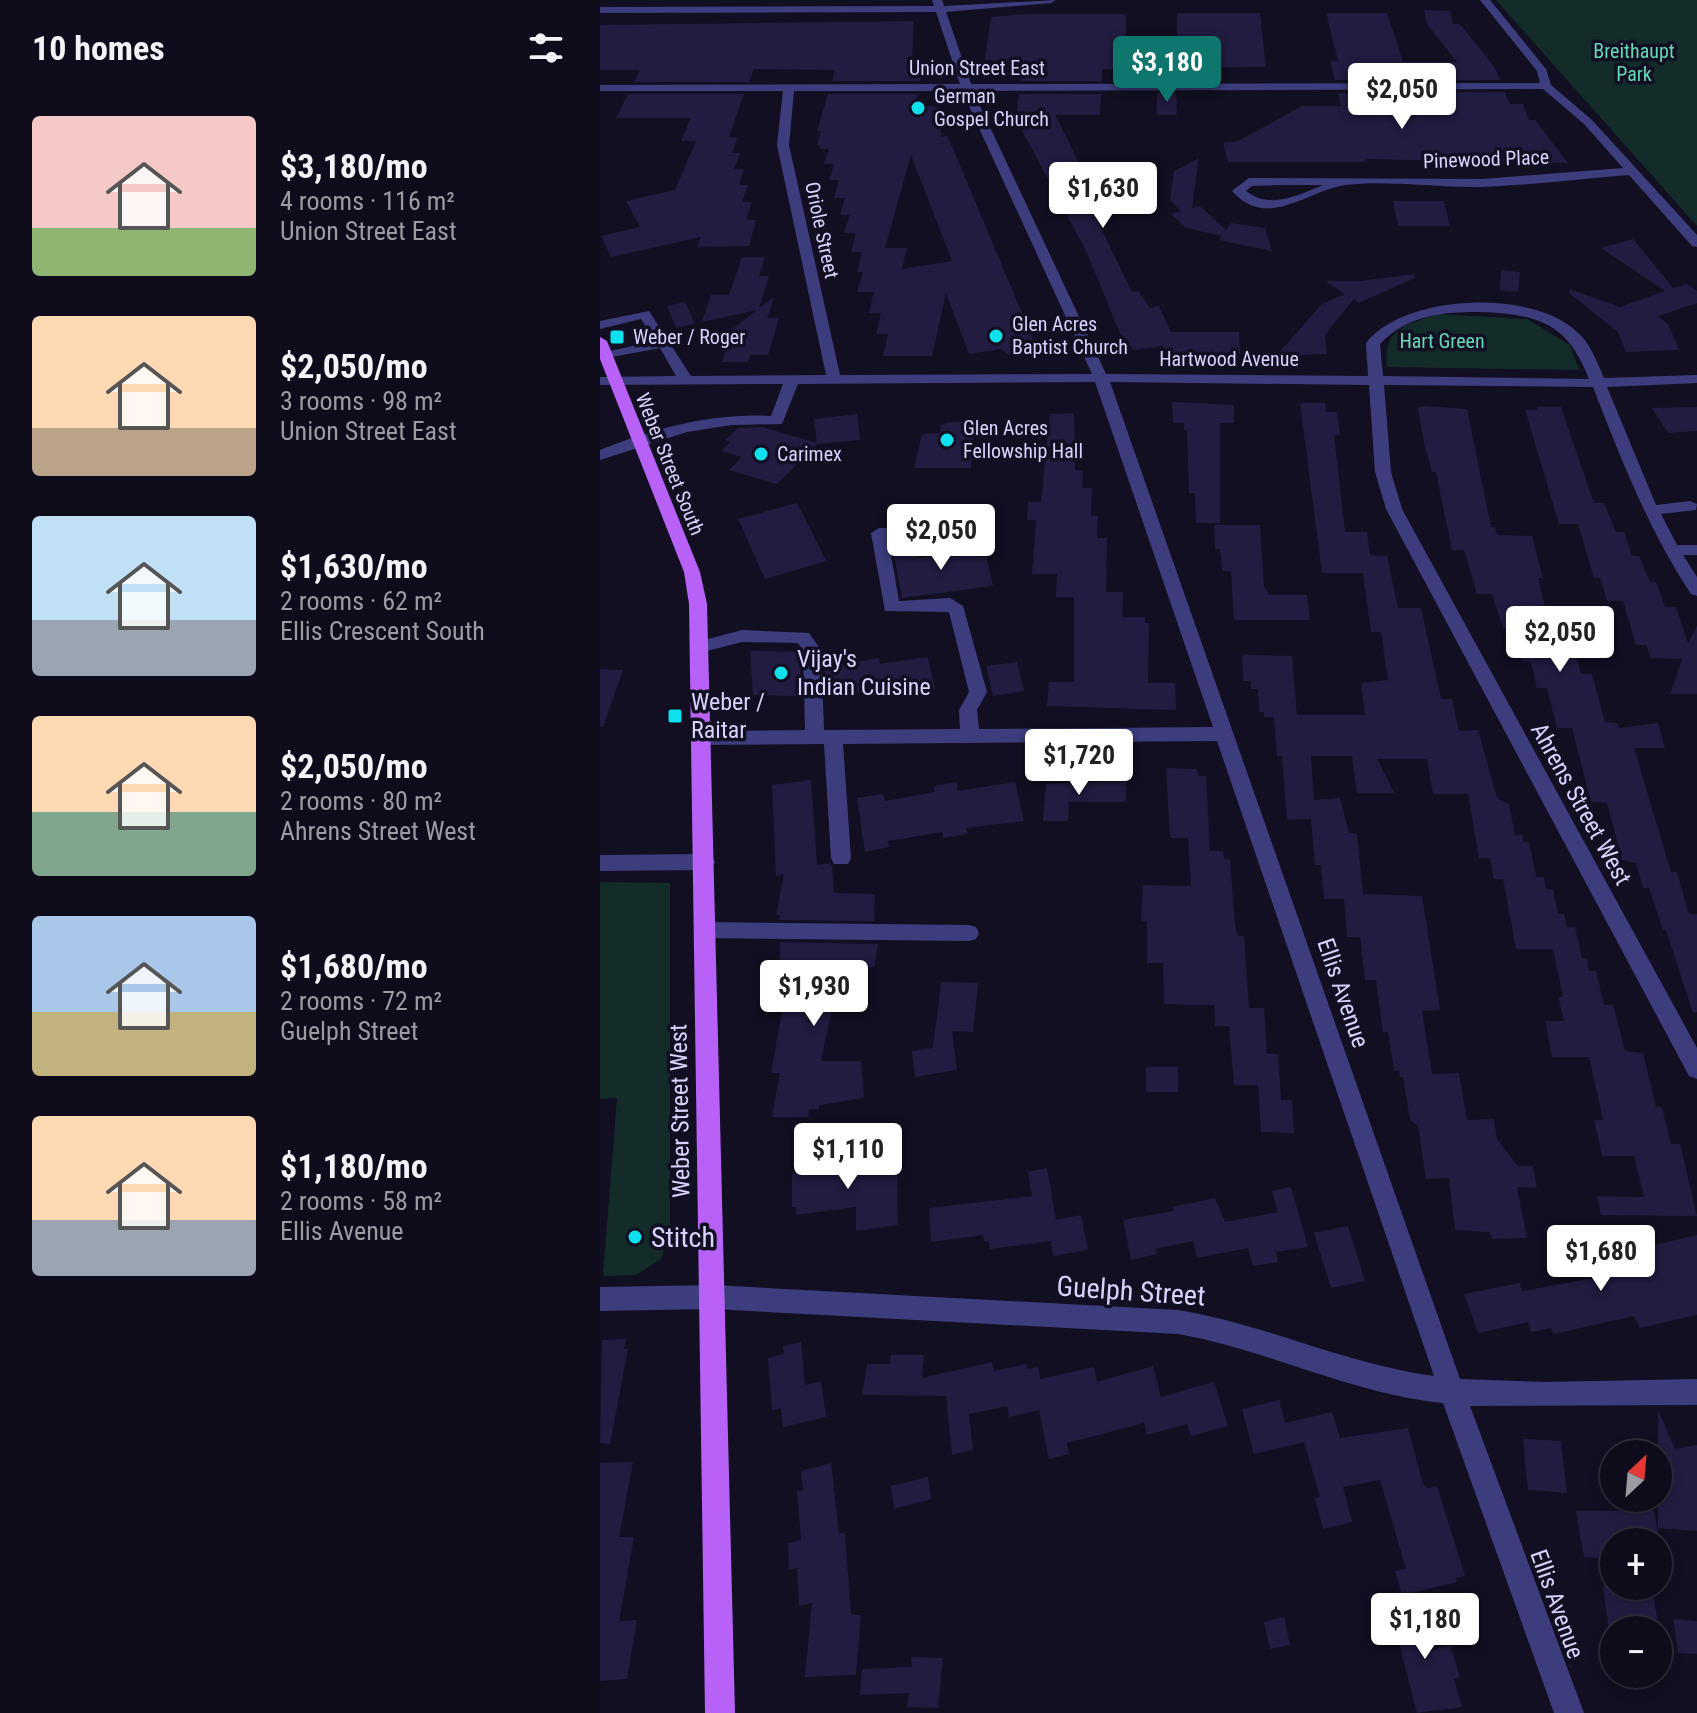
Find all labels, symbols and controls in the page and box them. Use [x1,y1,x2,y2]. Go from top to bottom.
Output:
icon: filters [524,26,568,70]
text: 10 homes [32,28,165,68]
pin: $3,180 [1102,36,1232,104]
park label: Breithaupt Park [1593,39,1675,86]
text: $3,180 [1131,47,1203,77]
street label: Union Street East [909,56,1045,80]
pin: $2,050 [1337,63,1467,131]
text: $2,050 [1366,74,1438,104]
place label: German Gospel Church [934,84,1049,131]
marker: German Gospel Church [909,99,927,117]
street label: Pinewood Place [1423,145,1549,173]
text: $3,180/mo [280,146,428,186]
icon: home [96,148,192,244]
pin: $1,630 [1038,162,1168,230]
text: $1,630 [1067,173,1139,203]
street label: Oriole Street [800,179,844,281]
text: 4 rooms · 116 m² [280,186,455,216]
text: Union Street East [280,216,457,246]
place label: Glen Acres Baptist Church [1012,312,1128,359]
place label: Weber / Roger [633,325,745,349]
marker: Glen Acres Baptist Church [987,327,1005,345]
marker: Weber / Roger [608,328,626,346]
park label: Hart Green [1399,329,1485,353]
text: $2,050/mo [280,346,428,386]
street label: Hartwood Avenue [1159,347,1299,371]
icon: home [96,348,192,444]
text: 3 rooms · 98 m² [280,386,442,416]
street label: Weber Street South [631,389,709,539]
text: Union Street East [280,416,457,446]
place label: Glen Acres Fellowship Hall [963,416,1083,463]
marker: Glen Acres Fellowship Hall [938,431,956,449]
place label: Carimex [777,442,842,466]
marker: Carimex [752,445,770,463]
pin: $2,050 [876,504,1006,572]
text: $2,050 [905,515,977,545]
text: $1,630/mo [280,546,428,586]
icon: home [96,548,192,644]
text: 2 rooms · 62 m² [280,586,442,616]
pin: $2,050 [1495,606,1625,674]
text: Ellis Crescent South [280,616,485,646]
text: $2,050 [1524,617,1596,647]
place label: Vijay's Indian Cuisine [797,645,931,701]
marker: Vijay's Indian Cuisine [772,664,790,682]
place label: Weber / Raitar [691,688,765,744]
marker: Weber / Raitar [666,707,684,725]
street label: Ahrens Street West [1525,718,1637,890]
pin: $1,720 [1014,729,1144,797]
text: $1,720 [1043,740,1115,770]
text: $2,050/mo [280,746,428,786]
icon: home [96,748,192,844]
text: 2 rooms · 80 m² [280,786,442,816]
text: Ahrens Street West [280,816,476,846]
street label: Ellis Avenue [1311,935,1375,1051]
text: $1,680/mo [280,946,428,986]
icon: home [96,948,192,1044]
pin: $1,930 [749,960,879,1028]
text: $1,930 [778,971,850,1001]
text: 2 rooms · 72 m² [280,986,442,1016]
text: Guelph Street [280,1016,418,1046]
street label: Weber Street West [664,1024,696,1198]
pin: $1,110 [783,1123,913,1191]
text: $1,110 [812,1134,884,1164]
text: $1,180/mo [280,1146,428,1186]
icon: home [96,1148,192,1244]
text: 2 rooms · 58 m² [280,1186,442,1216]
text: Ellis Avenue [280,1216,404,1246]
place label: Stitch [651,1221,715,1254]
pin: $1,680 [1536,1225,1666,1293]
marker: Stitch [626,1228,644,1246]
text: $1,680 [1565,1236,1637,1266]
street label: Guelph Street [1056,1269,1206,1313]
north arrow [1600,1440,1672,1512]
map controls [1600,1440,1672,1688]
button: + [1600,1528,1672,1600]
street label: Ellis Avenue [1524,1546,1590,1662]
pin: $1,180 [1360,1593,1490,1661]
text: $1,180 [1389,1604,1461,1634]
button: − [1600,1616,1672,1688]

